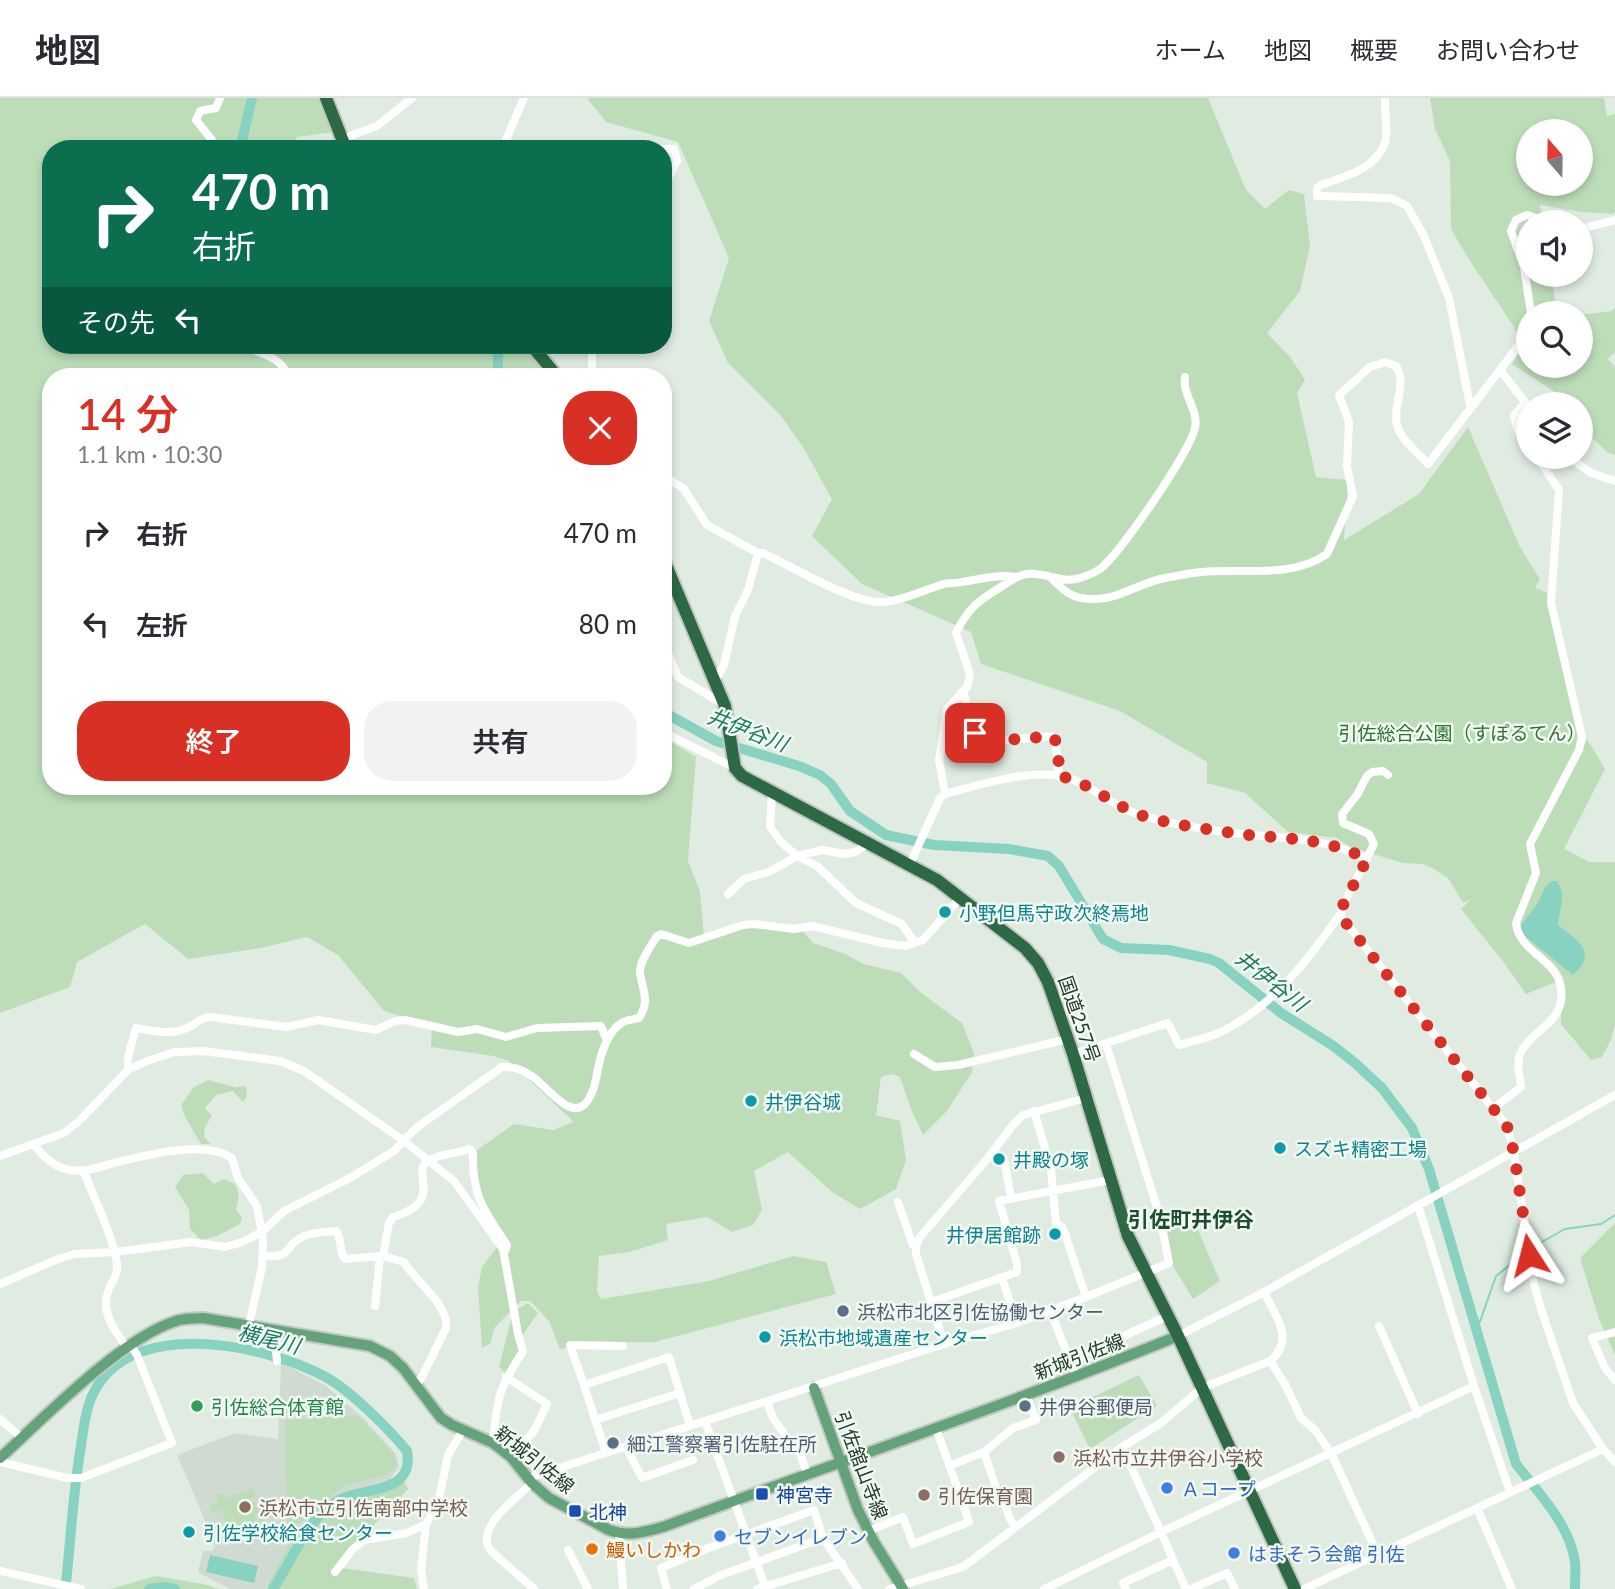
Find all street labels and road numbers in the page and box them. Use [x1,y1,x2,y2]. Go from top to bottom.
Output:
street label: 国道257号 [1054,973,1106,1065]
street label: 新城引佐線 [1031,1328,1127,1384]
street label: 引佐舘山寺線 [831,1408,893,1522]
street label: 新城引佐線 [491,1420,579,1498]

